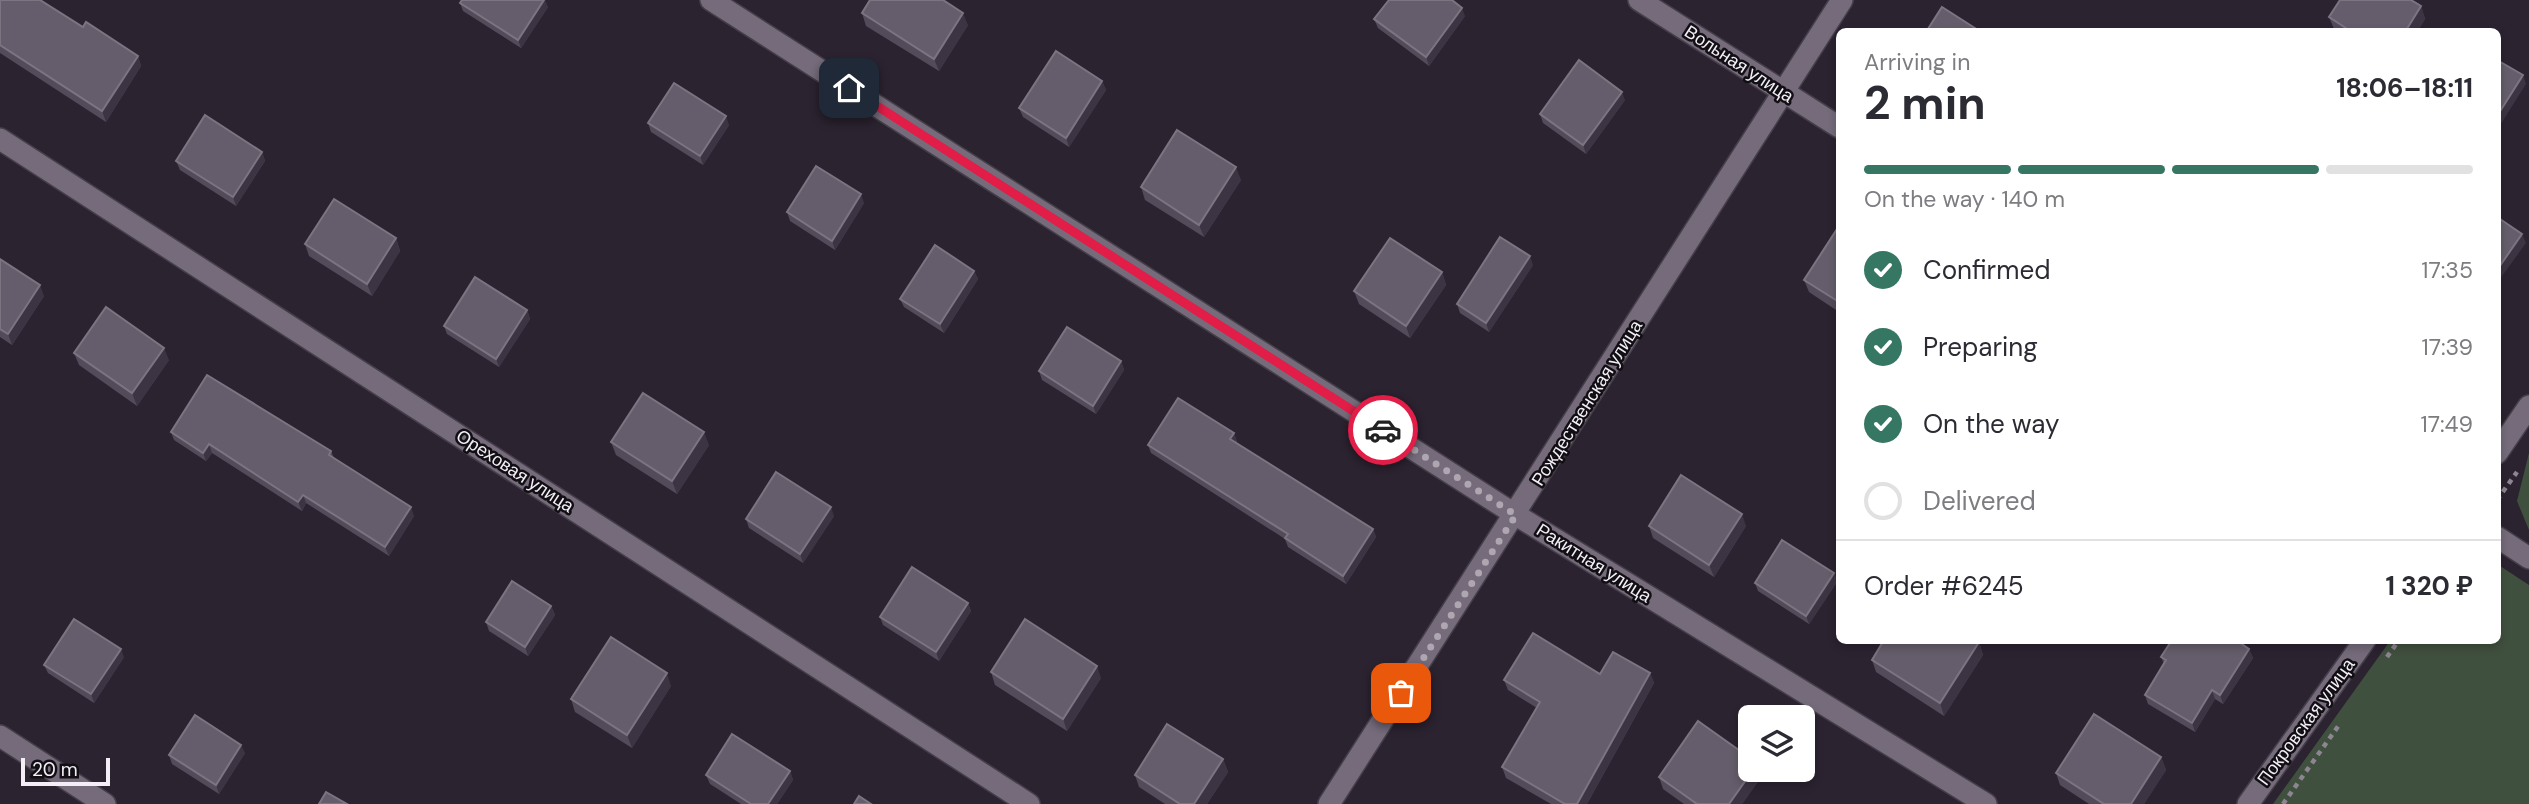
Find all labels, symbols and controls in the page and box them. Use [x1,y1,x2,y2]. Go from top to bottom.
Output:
street label: Вольная улица [1680,20,1799,109]
text: Arriving in [1864,47,1970,77]
pin [819,58,879,118]
icon: home [830,69,868,107]
text: 18:06–18:11 [2336,71,2473,105]
text: 2 min [1864,73,1986,133]
text: On the way · 140 m [1864,184,2065,214]
icon: check [1864,251,1902,289]
text: Confirmed [1923,253,2050,287]
text: 17:35 [2421,255,2473,285]
street label: Рождественская улица [1526,315,1648,491]
icon: check [1864,328,1902,366]
text: Preparing [1923,330,2038,364]
text: 17:39 [2422,332,2473,362]
courier [1348,395,1418,465]
icon: check [1864,405,1902,443]
text: On the way [1923,407,2059,441]
text: 17:49 [2420,409,2473,439]
icon: car [1364,411,1402,449]
street label: Ореховая улица [452,424,579,519]
text: Delivered [1923,484,2036,518]
street label: Ракитная улица [1532,518,1657,609]
text: Order #6245 [1864,569,2024,603]
text: 1 320 ₽ [2385,569,2473,603]
street label: Покровская улица [2252,653,2361,790]
pin [1371,663,1431,723]
icon: bag [1382,674,1420,712]
map controls [1738,705,1815,782]
button: layers [1738,705,1815,782]
scale bar [21,755,110,787]
text: 20 m [32,757,78,782]

